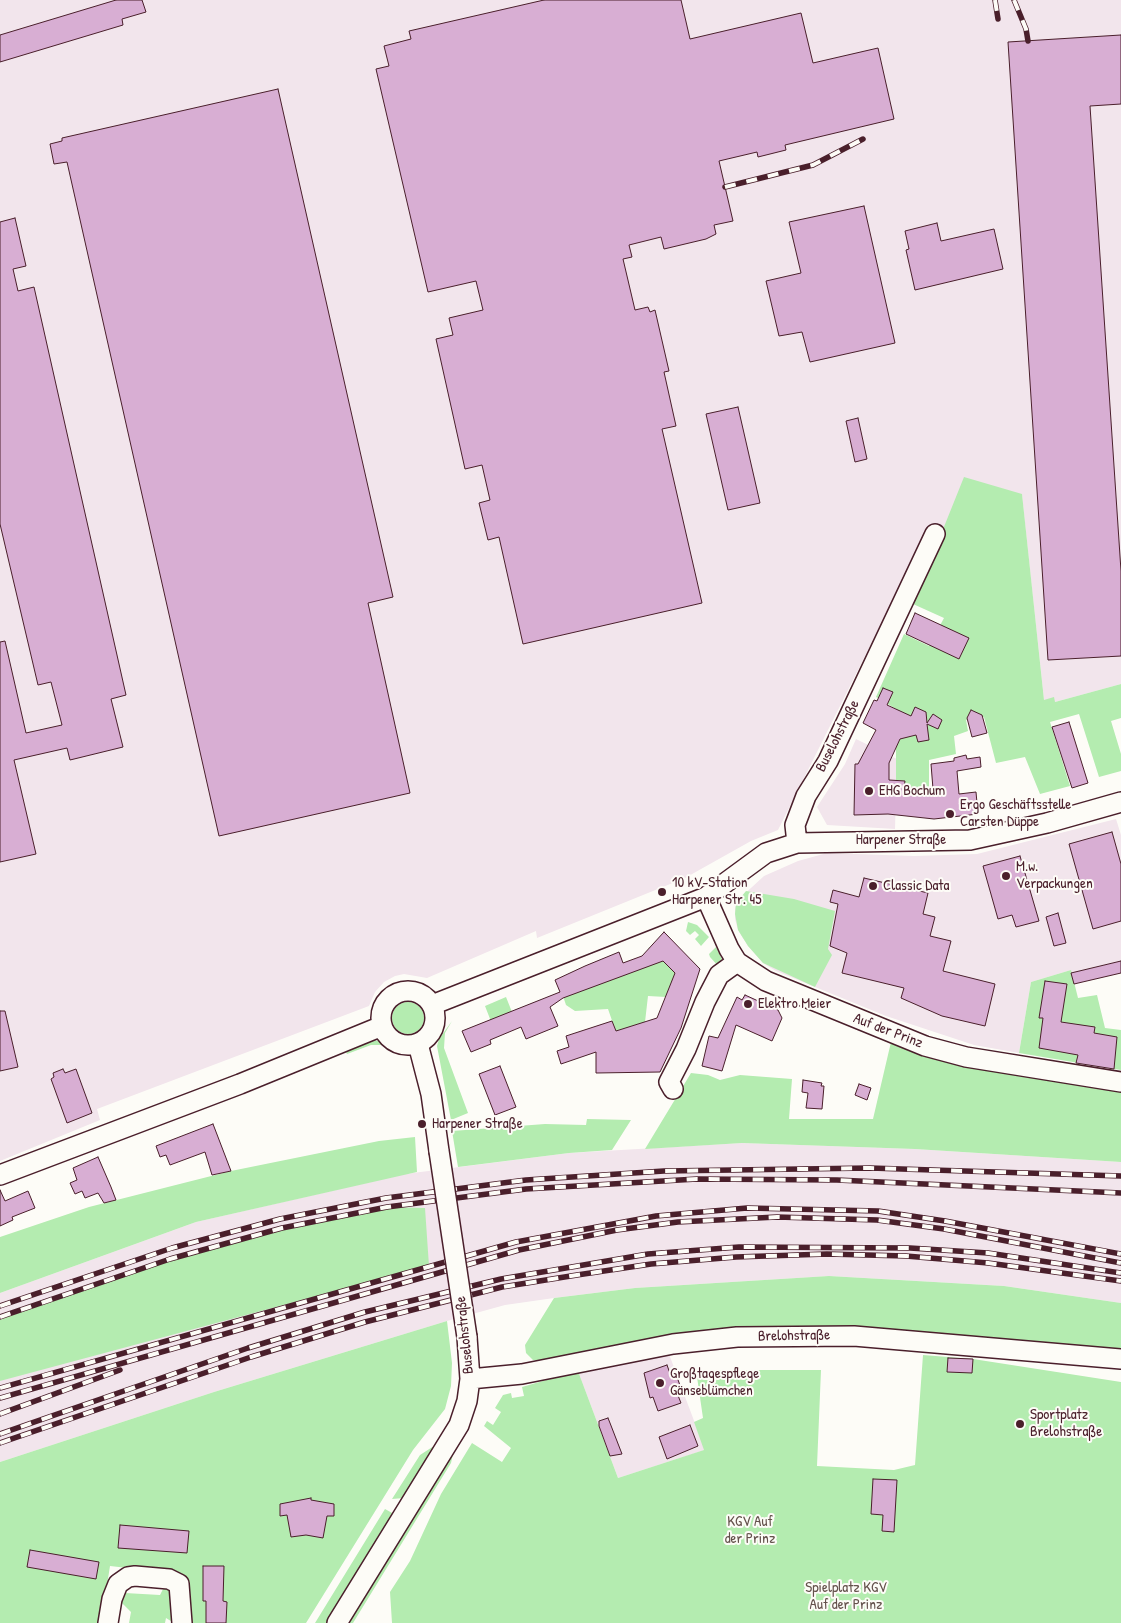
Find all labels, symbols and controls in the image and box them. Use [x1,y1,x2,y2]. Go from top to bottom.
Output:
street label: Buselohstraße [812,697,864,775]
place label: EHG Bochum [879,782,945,800]
marker: EHG Bochum [863,785,875,797]
place label: Ergo Geschäftsstelle Carsten Düppe [960,796,1071,831]
marker: Ergo Geschäftsstelle Carsten Düppe [944,808,956,820]
street label: Harpener Straße [856,831,946,849]
place label: M.w. Verpackungen [1016,858,1093,893]
marker: M.w. Verpackungen [1000,870,1012,882]
place label: 10 kV-Station Harpener Str. 45 [672,874,761,909]
place label: Classic Data [883,877,949,895]
marker: Classic Data [867,880,879,892]
marker: 10 kV-Station Harpener Str. 45 [656,886,668,898]
place label: Elektro Meier [758,995,831,1013]
marker: Elektro Meier [742,998,754,1010]
street label: Auf der Prinz [851,1010,925,1052]
place label: Harpener Straße [432,1115,523,1133]
marker: Harpener Straße [416,1118,428,1130]
street label: Buselohstraße [452,1295,478,1375]
street label: Brelohstraße [758,1326,830,1346]
place label: Großtagespflege Gänseblümchen [670,1365,759,1400]
marker: Großtagespflege Gänseblümchen [654,1377,666,1389]
place label: Sportplatz Brelohstraße [1030,1406,1102,1441]
marker: Sportplatz Brelohstraße [1014,1418,1026,1430]
park label: KGV Auf der Prinz [725,1513,775,1548]
park label: Spielplatz KGV Auf der Prinz [805,1579,887,1614]

